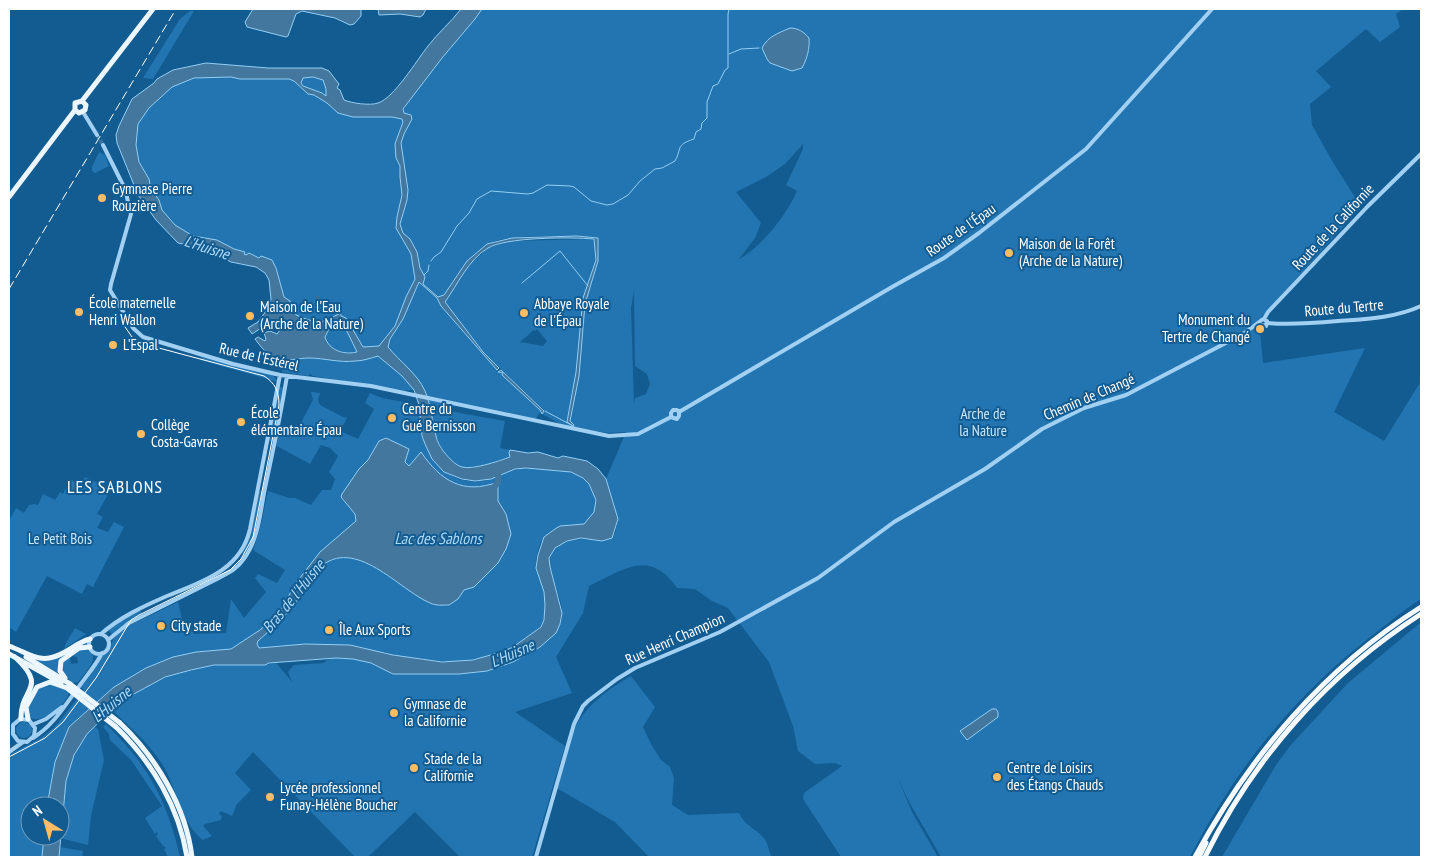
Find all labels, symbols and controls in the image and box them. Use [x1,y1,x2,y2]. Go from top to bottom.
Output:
place label: Gymnase Pierre Rouzière [112,179,192,215]
street label: Route de la Californie [1288,179,1378,274]
marker: Gymnase Pierre Rouzière [96,192,108,204]
street label: Route de l'Épau [922,199,999,260]
water label: L'Huisne [182,230,233,264]
place label: Maison de la Forêt (Arche de la Nature) [1019,234,1123,270]
marker: Maison de la Forêt (Arche de la Nature) [1003,247,1015,259]
place label: École maternelle Henri Wallon [89,293,176,329]
place label: Abbaye Royale de l'Épau [534,294,609,330]
street label: Route du Tertre [1304,295,1384,320]
place label: Maison de l’Eau (Arche de la Nature) [260,297,364,333]
marker: École maternelle Henri Wallon [73,306,85,318]
marker: Abbaye Royale de l'Épau [518,307,530,319]
marker: Maison de l’Eau (Arche de la Nature) [244,310,256,322]
place label: Monument du Tertre de Changé [1162,310,1250,346]
marker: Monument du Tertre de Changé [1254,323,1266,335]
place label: L'Espal [123,335,158,354]
street label: Rue de l'Estérel [218,338,301,375]
marker: L'Espal [107,339,119,351]
street label: Chemin de Changé [1040,369,1137,424]
place label: Centre du Gué Bernisson [402,399,476,435]
place label: École élémentaire Épau [251,403,342,439]
park label: Arche de la Nature [959,404,1007,440]
marker: Centre du Gué Bernisson [386,412,398,424]
place label: Collège Costa-Gavras [151,415,218,451]
marker: École élémentaire Épau [235,416,247,428]
marker: Collège Costa-Gavras [135,428,147,440]
district label: LES SABLONS [67,475,163,498]
water label: Lac des Sablons [394,528,483,548]
park label: Le Petit Bois [28,529,92,548]
water label: Bras de l'Huisne [257,554,330,637]
street label: Rue Henri Champion [622,608,727,669]
place label: City stade [171,616,221,635]
marker: City stade [155,620,167,632]
place label: Île Aux Sports [338,620,411,639]
marker: Île Aux Sports [323,624,335,636]
water label: L'Huisne [487,634,538,671]
water label: L'Huisne [87,681,136,726]
place label: Gymnase de la Californie [404,694,467,730]
marker: Gymnase de la Californie [388,707,400,719]
place label: Stade de la Californie [424,749,482,785]
place label: Centre de Loisirs des Étangs Chauds [1007,758,1103,794]
marker: Stade de la Californie [408,762,420,774]
marker: Centre de Loisirs des Étangs Chauds [991,771,1003,783]
place label: Lycée professionnel Funay-Hélène Boucher [280,778,398,814]
marker: Lycée professionnel Funay-Hélène Boucher [264,791,276,803]
north arrow [20,796,70,846]
text: N [29,801,46,820]

